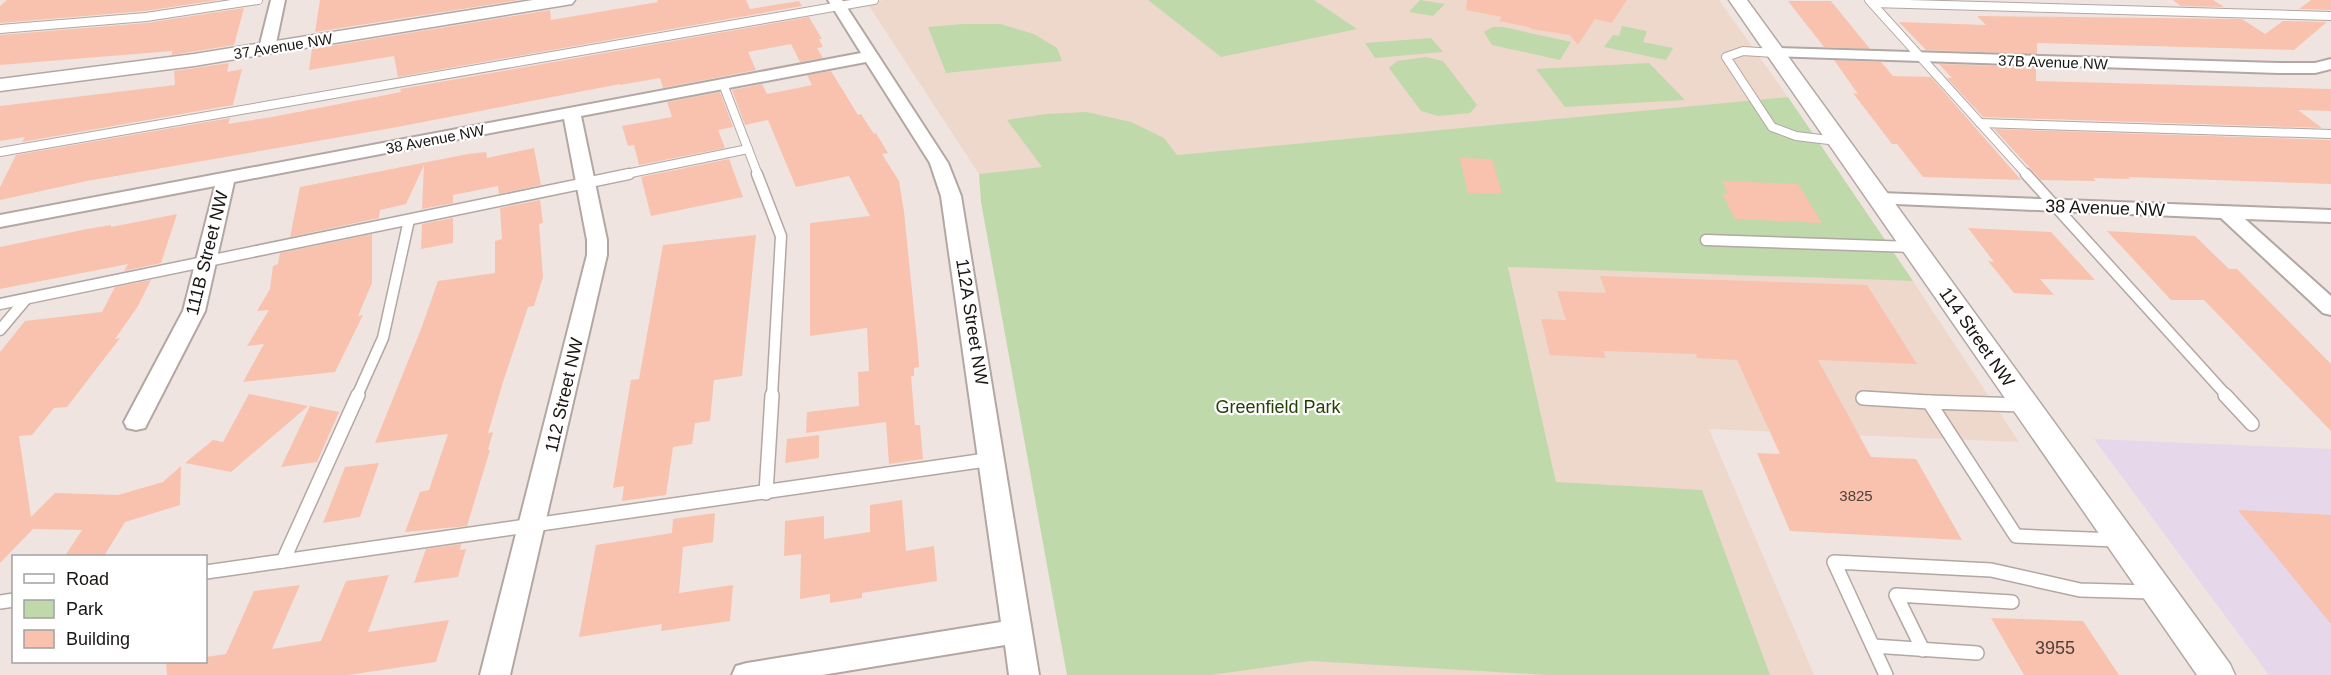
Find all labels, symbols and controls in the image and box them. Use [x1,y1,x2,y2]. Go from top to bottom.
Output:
street label: 37 Avenue NW [232,30,334,62]
street label: 37B Avenue NW [1998,52,2109,72]
street label: 38 Avenue NW [384,121,486,157]
street label: 111B Street NW [182,189,232,317]
street label: 38 Avenue NW [2045,196,2165,220]
street label: 112A Street NW [952,257,992,387]
street label: 114 Street NW [1935,283,2019,391]
street label: 112 Street NW [541,336,587,454]
park label: Greenfield Park [1215,397,1342,417]
house number: 3825 [1839,487,1873,504]
legend [12,555,207,663]
text: Road [66,569,109,589]
text: Park [66,599,104,619]
text: Building [66,629,130,649]
house number: 3955 [2035,638,2075,658]

